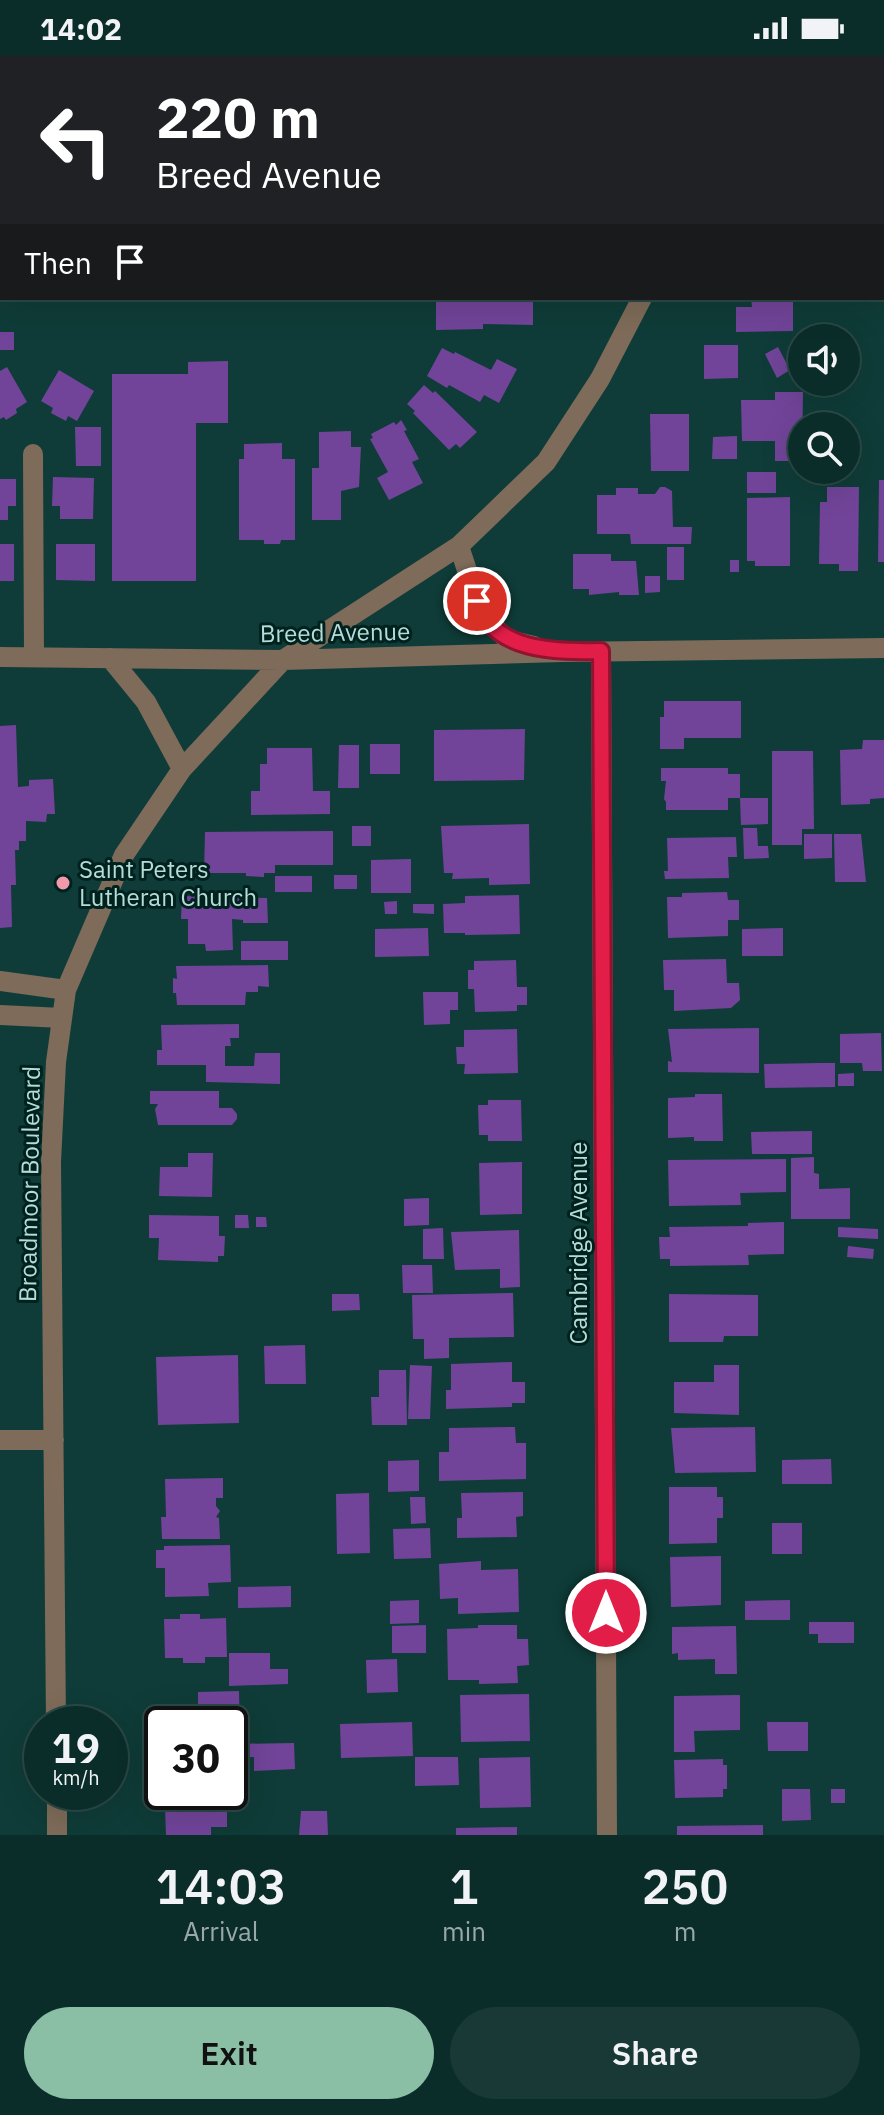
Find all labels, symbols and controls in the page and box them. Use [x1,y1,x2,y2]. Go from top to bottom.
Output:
text: 14:02 [40,9,122,48]
text: 220 m [156,81,320,153]
icon: left [24,88,128,192]
text: Breed Avenue [156,151,382,198]
icon: arrive [108,240,152,284]
text: Then [24,243,92,282]
map controls [788,324,860,484]
button: sound [788,324,860,396]
button: search [788,412,860,484]
pin [443,567,511,635]
icon: arrive [455,579,499,623]
street label: Breed Avenue [260,615,410,649]
place label: Saint Peters Lutheran Church [79,853,257,913]
marker: Saint Peters Lutheran Church [54,874,72,892]
street label: Broadmoor Boulevard [11,1066,47,1302]
street label: Cambridge Avenue [562,1142,594,1344]
position arrow [564,1571,648,1655]
speed limit sign: 30 [144,1706,248,1810]
text: 19 [52,1722,100,1774]
text: km/h [52,1764,100,1791]
text: 14:03 [156,1855,286,1917]
text: 1 [450,1855,478,1917]
text: 250 [642,1855,728,1917]
text: Arrival [183,1914,259,1948]
text: min [442,1914,486,1948]
text: m [674,1914,696,1948]
button: Exit [24,2007,434,2099]
button: Share [450,2007,860,2099]

